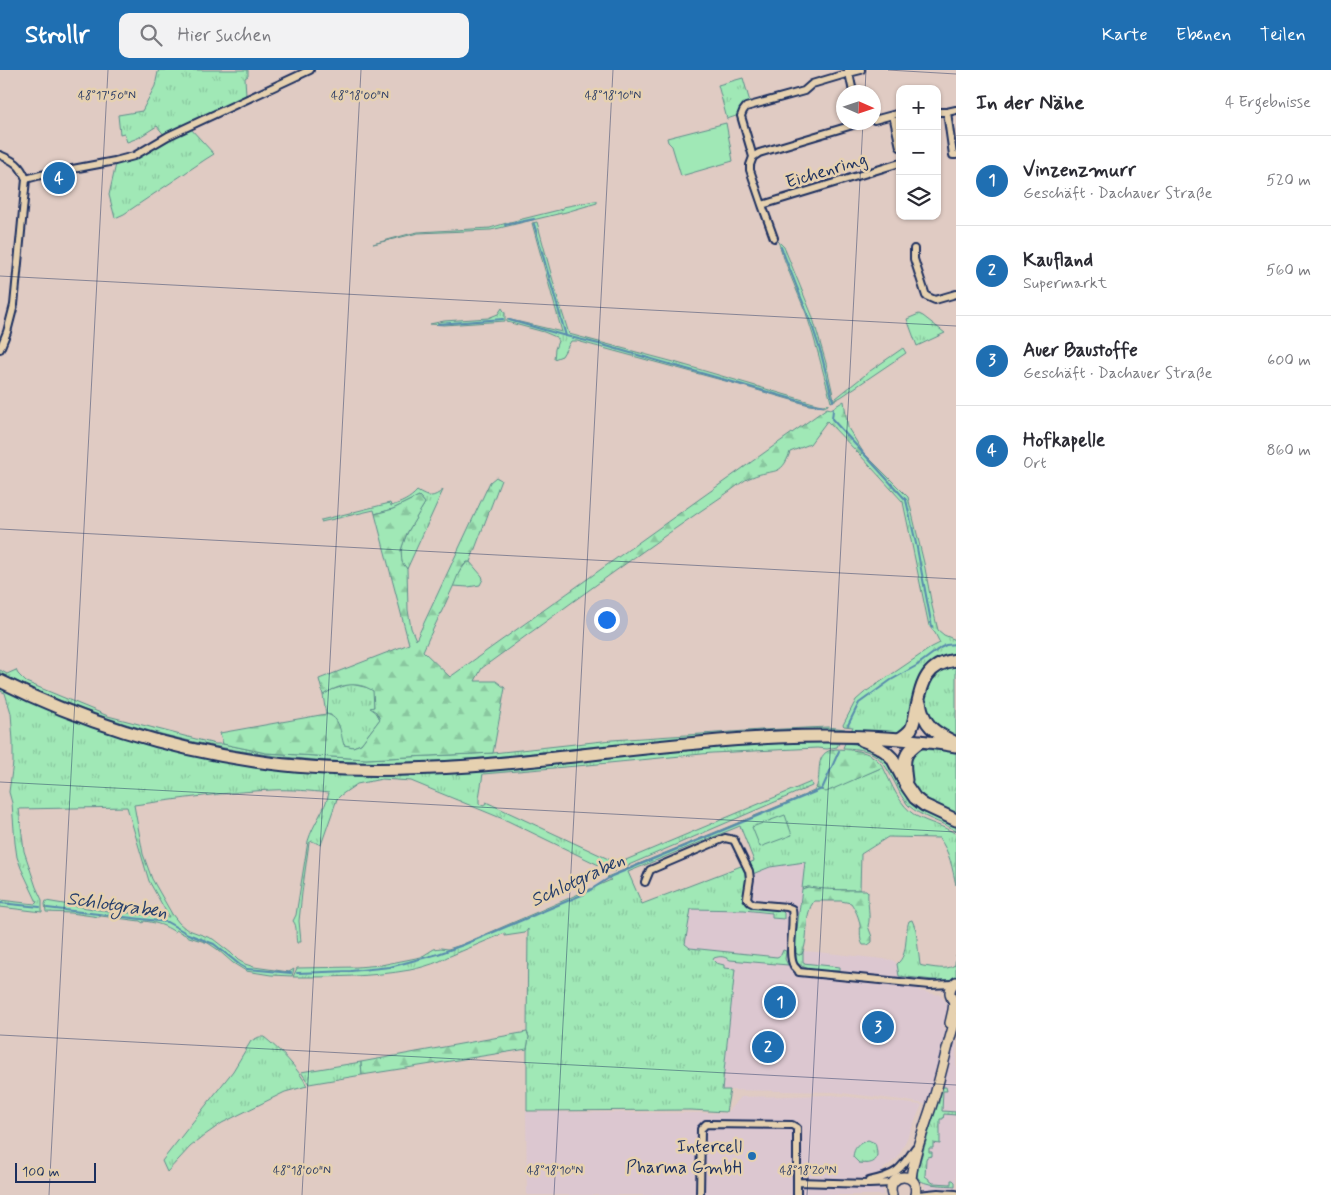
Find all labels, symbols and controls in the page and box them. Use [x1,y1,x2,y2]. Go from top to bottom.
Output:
search box [119,13,469,58]
text: Strollr [25,20,89,51]
icon: search [137,21,165,49]
text: Hier suchen [177,23,271,48]
text: Karte [1102,23,1148,47]
text: Ebenen [1176,23,1232,47]
text: Teilen [1260,23,1306,47]
north arrow [836,85,881,130]
map controls [896,85,941,220]
button: + [896,85,941,130]
text: 48°17'50"N [78,88,136,104]
text: 48°18'00"N [331,88,389,104]
text: 48°18'10"N [585,88,641,104]
text: In der Nähe [976,89,1084,117]
text: 4 Ergebnisse [1225,92,1311,113]
button: − [896,130,941,175]
street label: Eichenring [783,147,870,195]
text: Vinzenzmurr [1023,158,1136,183]
pin: 4 [43,159,75,197]
text: 1 [988,170,996,191]
text: 520 m [1266,170,1311,191]
button: layers [896,175,941,220]
text: Geschäft · Dachauer Straße [1023,183,1212,204]
text: Kaufland [1023,248,1093,273]
text: 2 [988,260,996,281]
text: 560 m [1266,260,1311,281]
text: Supermarkt [1023,273,1107,294]
text: Auer Baustoffe [1023,338,1138,363]
text: 3 [988,350,996,371]
text: 600 m [1267,350,1311,371]
text: Geschäft · Dachauer Straße [1023,363,1212,384]
text: Hofkapelle [1023,428,1105,453]
text: 4 [987,440,997,461]
text: 860 m [1266,440,1311,461]
text: Ort [1023,453,1047,474]
your location [594,607,620,633]
water label: Schlotgraben [526,848,630,915]
water label: Schlotgraben [65,886,169,927]
pin: 1 [764,983,796,1021]
pin: 3 [862,1008,894,1046]
pin: 2 [752,1028,784,1066]
place label: Intercell Pharma GmbH [626,1135,742,1180]
marker: Intercell Pharma GmbH [746,1150,758,1162]
scale bar [15,1160,96,1183]
text: 100 m [22,1163,60,1181]
text: 48°18'00"N [273,1163,331,1179]
text: 48°18'10"N [527,1163,583,1179]
text: 48°18'20"N [779,1163,837,1179]

